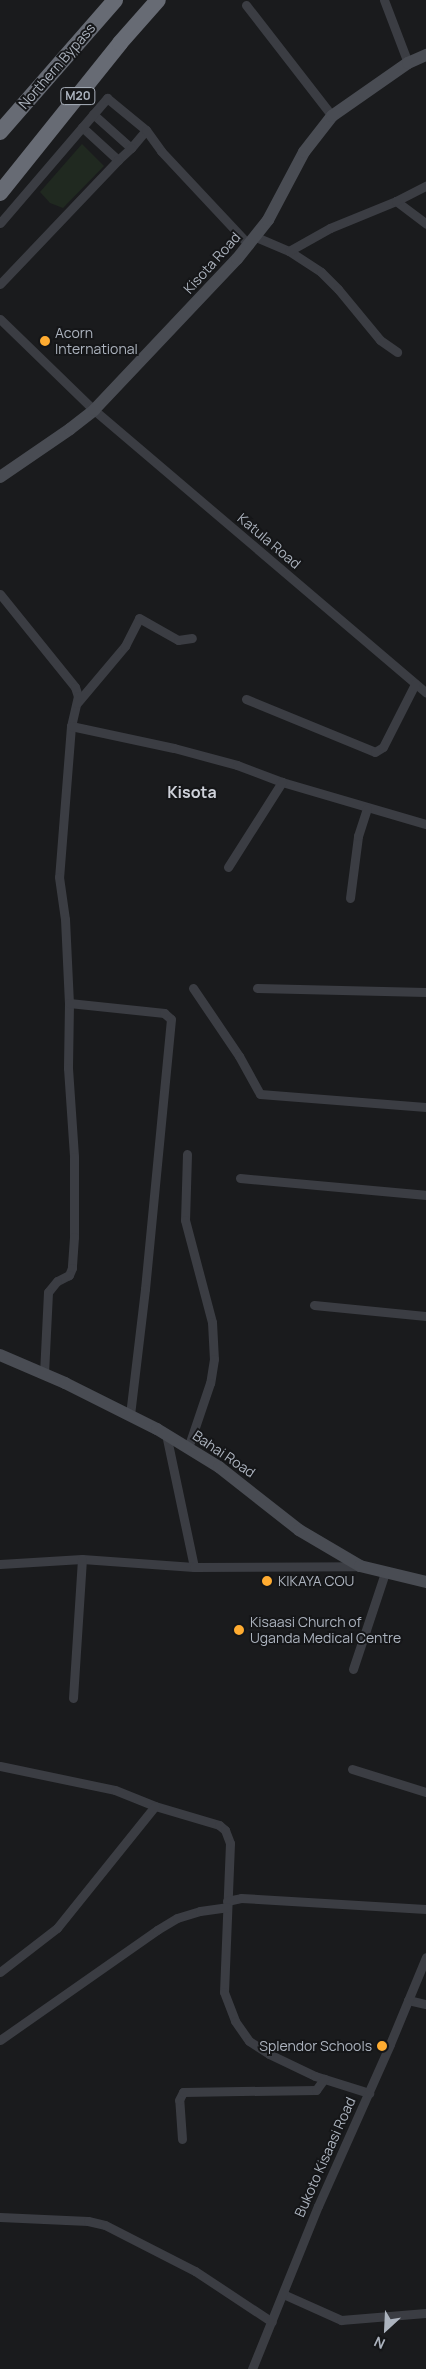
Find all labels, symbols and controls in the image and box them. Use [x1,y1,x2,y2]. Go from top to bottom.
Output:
street label: Northern Bypass [15,20,99,112]
road number: M20 [59,86,97,105]
street label: Kisota Road [180,229,244,297]
place label: Acorn International [55,325,138,358]
marker: Acorn International [39,335,51,347]
street label: Katula Road [234,510,304,572]
district label: Kisota [167,782,217,802]
street label: Bahai Road [190,1427,258,1481]
place label: KIKAYA COU [278,1573,354,1589]
marker: KIKAYA COU [260,1574,274,1588]
place label: Kisaasi Church of Uganda Medical Centre [250,1614,401,1646]
marker: Kisaasi Church of Uganda Medical Centre [232,1623,246,1637]
place label: Splendor Schools [259,2038,372,2054]
marker: Splendor Schools [376,2040,388,2052]
street label: Bukoto Kisaasi Road [291,2094,359,2220]
north arrow [361,2304,411,2354]
text: N [371,2332,388,2354]

